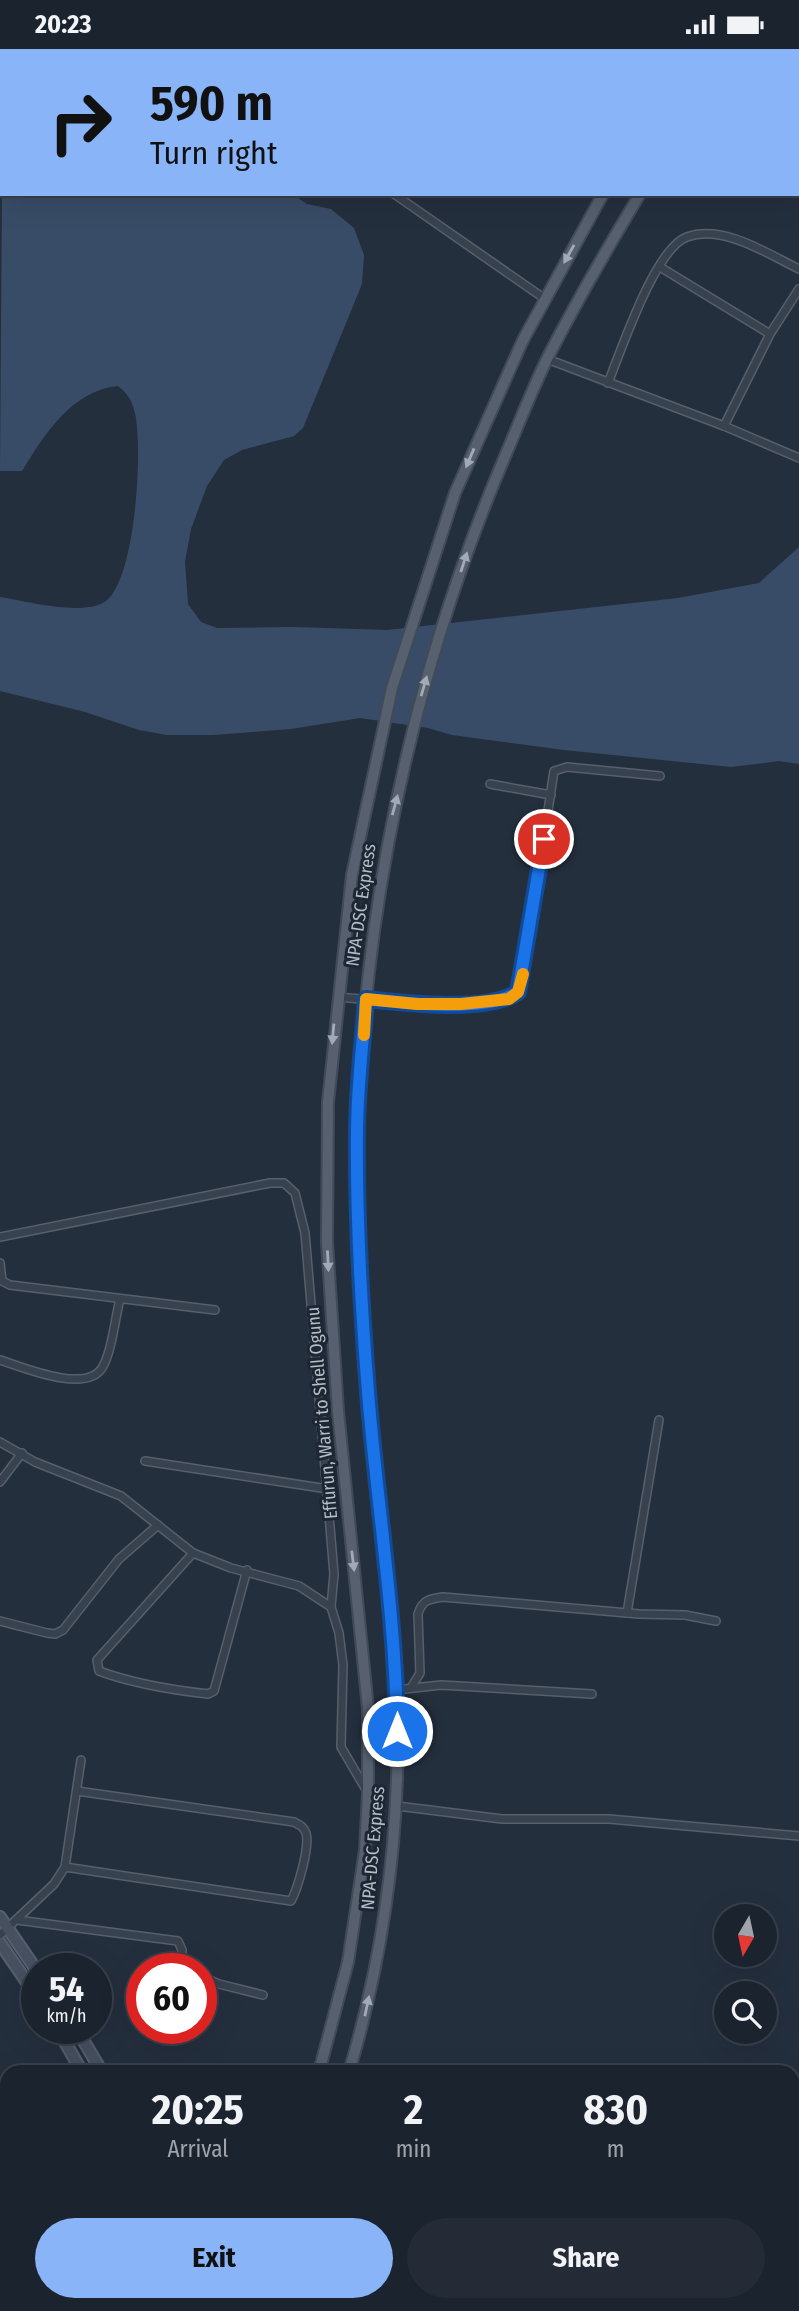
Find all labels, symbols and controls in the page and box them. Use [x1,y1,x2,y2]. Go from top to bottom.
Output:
text: 20:23 [35,9,92,40]
text: 590 m [150,74,273,133]
icon: right [35,77,126,168]
text: Turn right [150,134,277,172]
one-way arrow [564,244,575,264]
one-way arrow [464,448,475,469]
one-way arrow [459,551,469,572]
one-way arrow [420,676,430,697]
one-way arrow [390,795,400,816]
pin [514,809,574,869]
icon: arrive [525,820,563,858]
street label: NPA-DSC Express [341,842,381,968]
one-way arrow [327,1023,338,1045]
one-way arrow [323,1250,334,1272]
street label: Effurun, Warri to Shell Ogunu [302,1306,342,1520]
one-way arrow [348,1550,359,1572]
position arrow [360,1694,434,1768]
street label: NPA-DSC Express [357,1785,389,1911]
north arrow [714,1904,777,1967]
map controls [714,1904,777,2044]
speed limit sign: 60 [126,1953,217,2044]
text: 54 [49,1968,84,2010]
button: search [714,1981,777,2044]
one-way arrow [362,1995,373,2017]
text: km/h [46,2005,87,2027]
text: 20:25 [152,2085,244,2135]
text: 2 [404,2085,423,2135]
text: 830 [583,2085,648,2135]
text: Arrival [167,2135,228,2163]
text: min [396,2135,431,2163]
text: m [607,2135,625,2163]
button: Exit [35,2218,393,2298]
button: Share [407,2218,765,2298]

